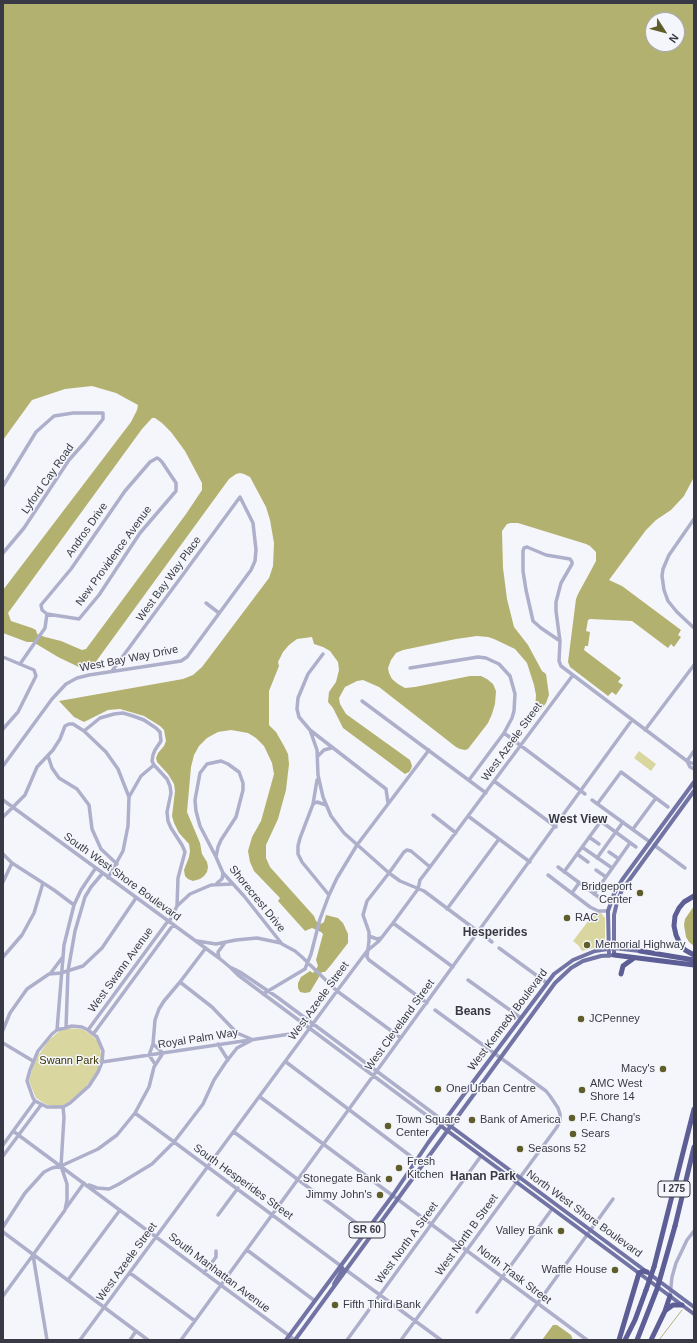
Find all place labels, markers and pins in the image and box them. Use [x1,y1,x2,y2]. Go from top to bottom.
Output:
place label: Bridgeport Center [581,880,632,906]
marker: Bridgeport Center [635,888,645,898]
place label: RAC [575,911,598,925]
marker: RAC [562,913,572,923]
place label: Memorial Highway [595,938,685,952]
marker: Memorial Highway [582,940,592,950]
place label: JCPenney [589,1012,640,1026]
marker: JCPenney [576,1014,586,1024]
place label: Macy's [621,1062,655,1076]
marker: Macy's [658,1064,668,1074]
place label: AMC West Shore 14 [590,1077,642,1103]
place label: One Urban Centre [446,1082,536,1096]
marker: One Urban Centre [433,1084,443,1094]
marker: AMC West Shore 14 [577,1085,587,1095]
place label: P.F. Chang's [580,1111,641,1125]
place label: Town Square Center [396,1113,460,1139]
place label: Bank of America [480,1113,561,1127]
marker: P.F. Chang's [567,1113,577,1123]
marker: Bank of America [467,1115,477,1125]
marker: Town Square Center [383,1121,393,1131]
place label: Sears [581,1127,610,1141]
marker: Sears [568,1129,578,1139]
place label: Seasons 52 [528,1142,586,1156]
marker: Seasons 52 [515,1144,525,1154]
place label: Fresh Kitchen [407,1155,444,1181]
marker: Fresh Kitchen [394,1163,404,1173]
place label: Stonegate Bank [303,1172,381,1186]
marker: Stonegate Bank [384,1174,394,1184]
place label: Jimmy John's [306,1188,372,1202]
marker: Jimmy John's [375,1190,385,1200]
place label: Valley Bank [496,1224,553,1238]
marker: Valley Bank [556,1226,566,1236]
place label: Waffle House [542,1263,607,1277]
marker: Waffle House [610,1265,620,1275]
place label: Fifth Third Bank [343,1298,421,1312]
marker: Fifth Third Bank [330,1300,340,1310]

